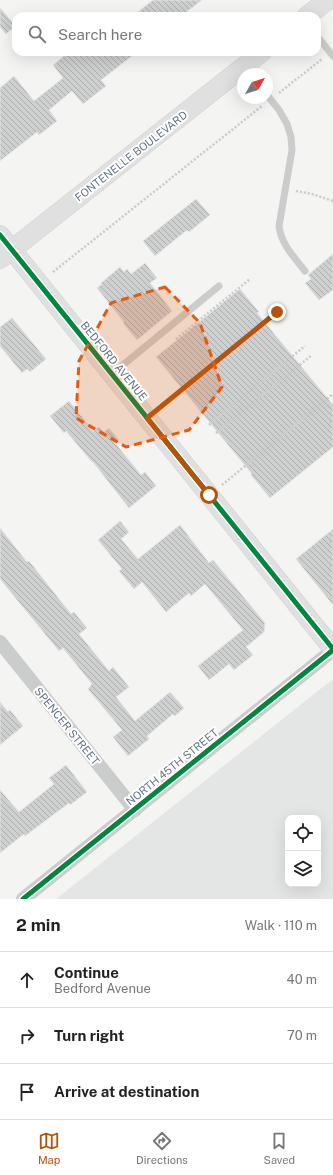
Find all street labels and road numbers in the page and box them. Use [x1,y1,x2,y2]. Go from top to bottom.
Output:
street label: FONTENELLE BOULEVARD [73,108,190,203]
street label: BEDFORD AVENUE [79,319,150,403]
street label: SPENCER STREET [32,685,102,767]
street label: NORTH 45TH STREET [124,726,221,808]

